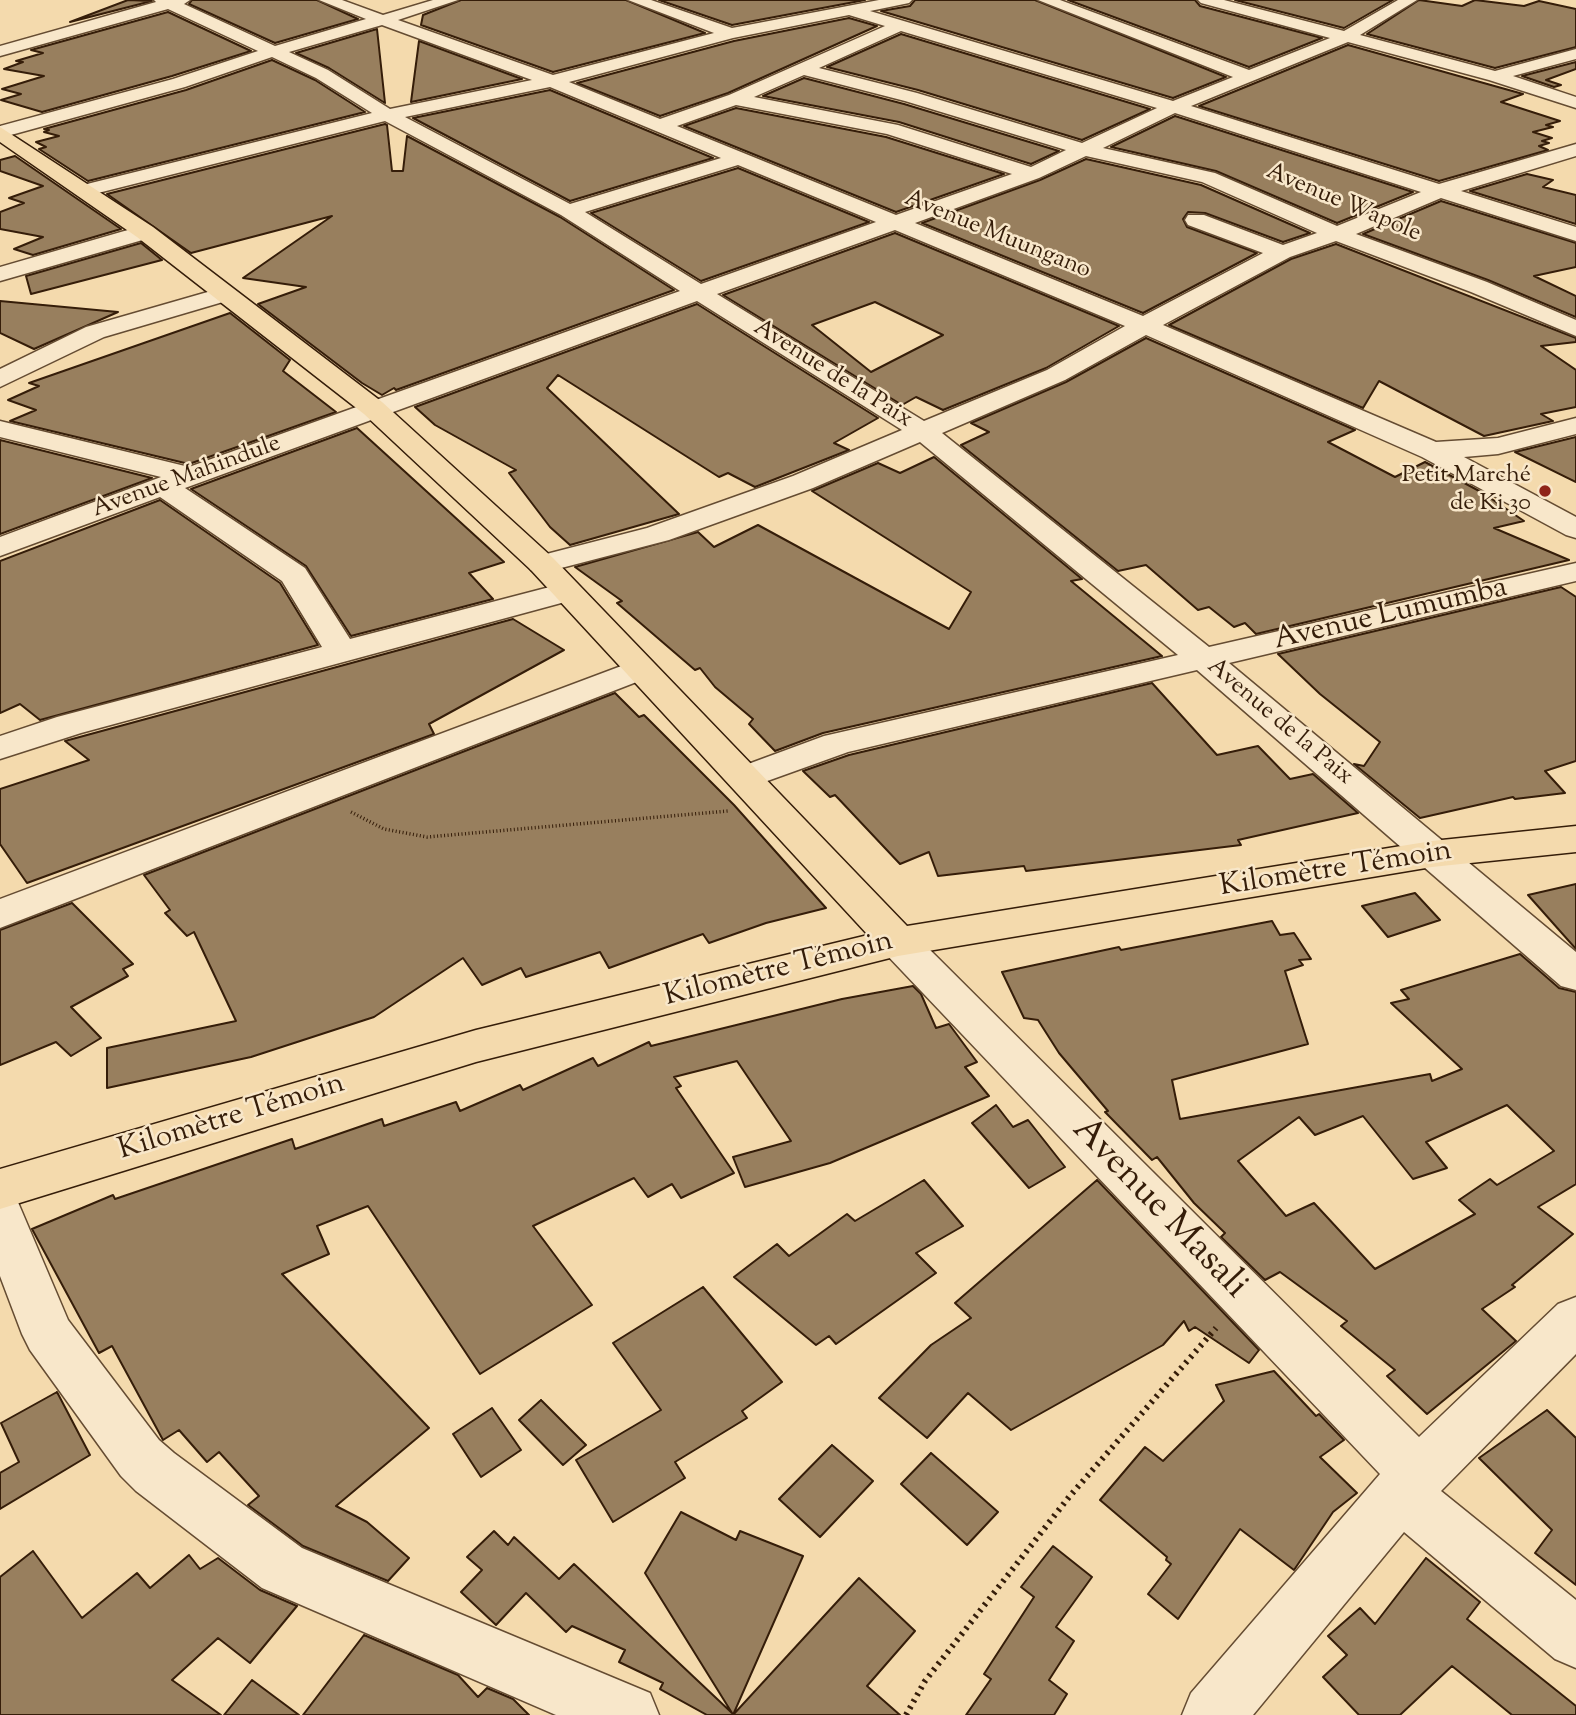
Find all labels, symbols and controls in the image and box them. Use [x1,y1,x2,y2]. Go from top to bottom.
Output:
street label: Avenue Wapole [1261,158,1425,250]
street label: Avenue Muungano [900,185,1094,287]
street label: Avenue de la Paix [747,315,917,435]
street label: Avenue Mahindule [89,431,285,525]
place label: Petit Marché de Ki 30 [1402,463,1531,519]
marker: Petit Marché de Ki 30 [1537,483,1553,499]
street label: Avenue Lumumba [1271,572,1511,660]
street label: Avenue de la Paix [1200,653,1358,793]
street label: Kilomètre Témoin [1217,835,1455,907]
street label: Kilomètre Témoin [661,925,897,1017]
street label: Kilomètre Témoin [115,1068,349,1170]
street label: Avenue Masali [1060,1110,1256,1310]

